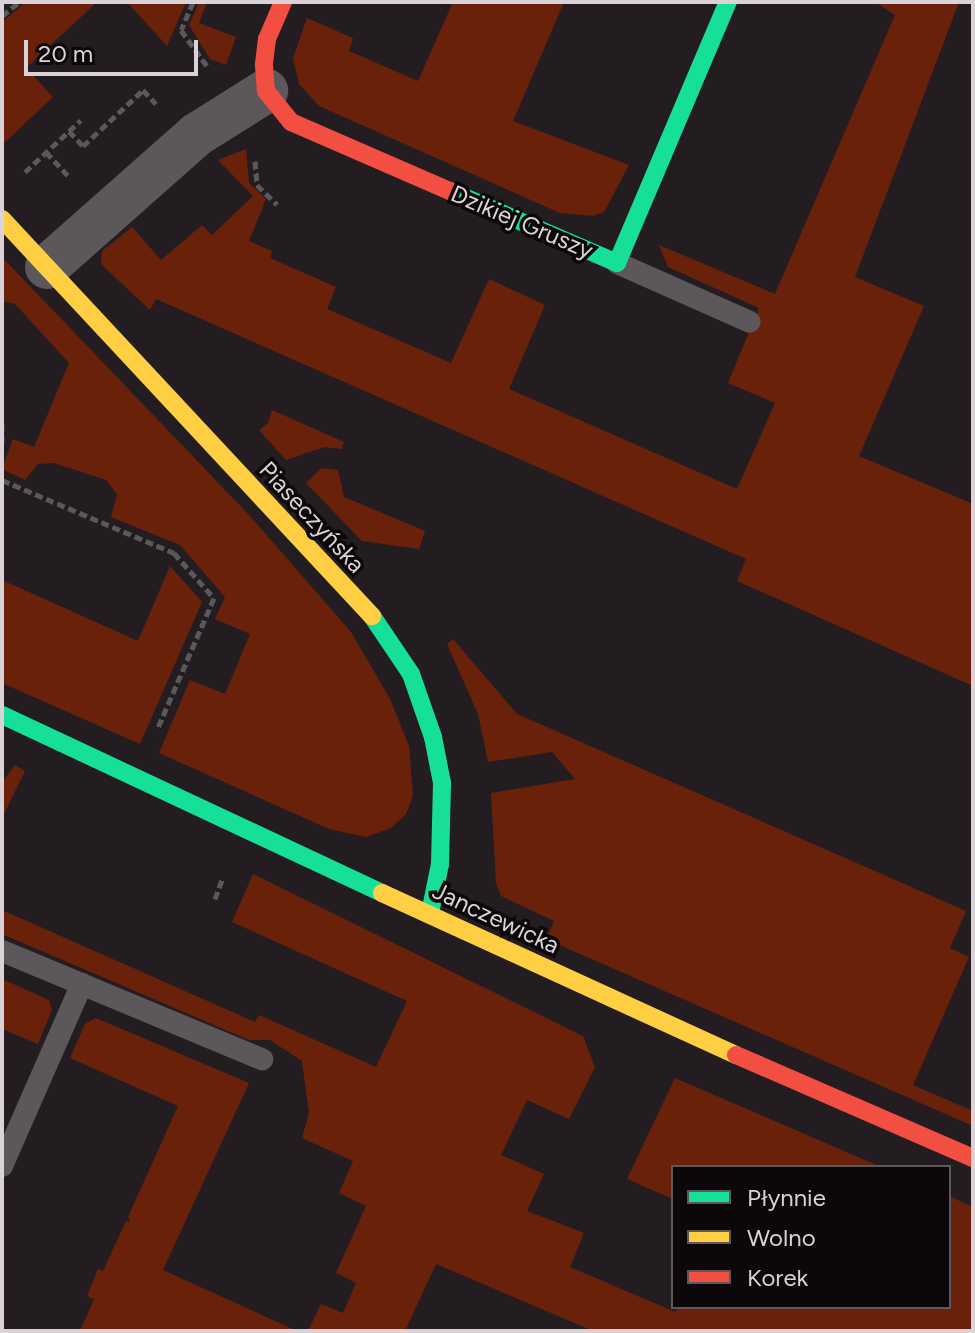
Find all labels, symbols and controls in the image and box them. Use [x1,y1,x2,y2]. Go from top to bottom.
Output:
scale bar [28,24,202,74]
text: 20 m [38,39,93,68]
street label: Dzikiej Gruszy [446,179,598,265]
street label: Piaseczyńska [253,455,371,579]
street label: Janczewicka [428,876,564,960]
legend [671,1165,951,1309]
text: Płynnie [747,1183,826,1212]
text: Wolno [747,1223,816,1252]
text: Korek [747,1263,808,1292]

